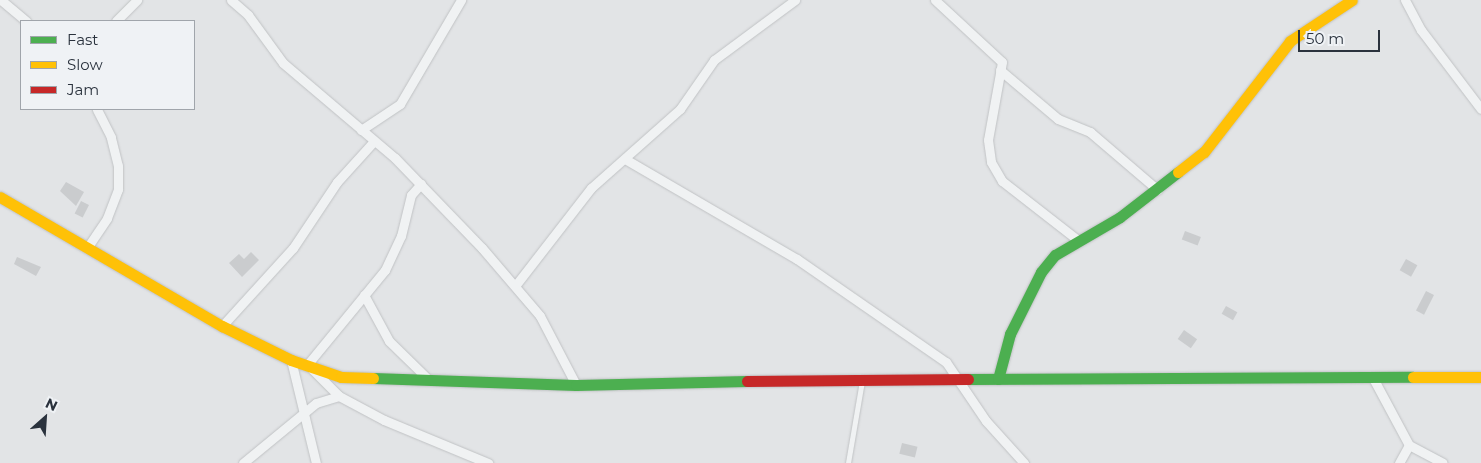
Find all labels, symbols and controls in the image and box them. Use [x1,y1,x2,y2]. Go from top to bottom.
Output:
legend [20,20,195,110]
scale bar [1301,20,1384,52]
text: 50 m [1306,29,1344,48]
text: Fast [67,30,98,49]
text: Slow [67,55,103,74]
text: Jam [67,80,99,99]
north arrow [20,393,70,443]
text: N [43,394,61,415]

